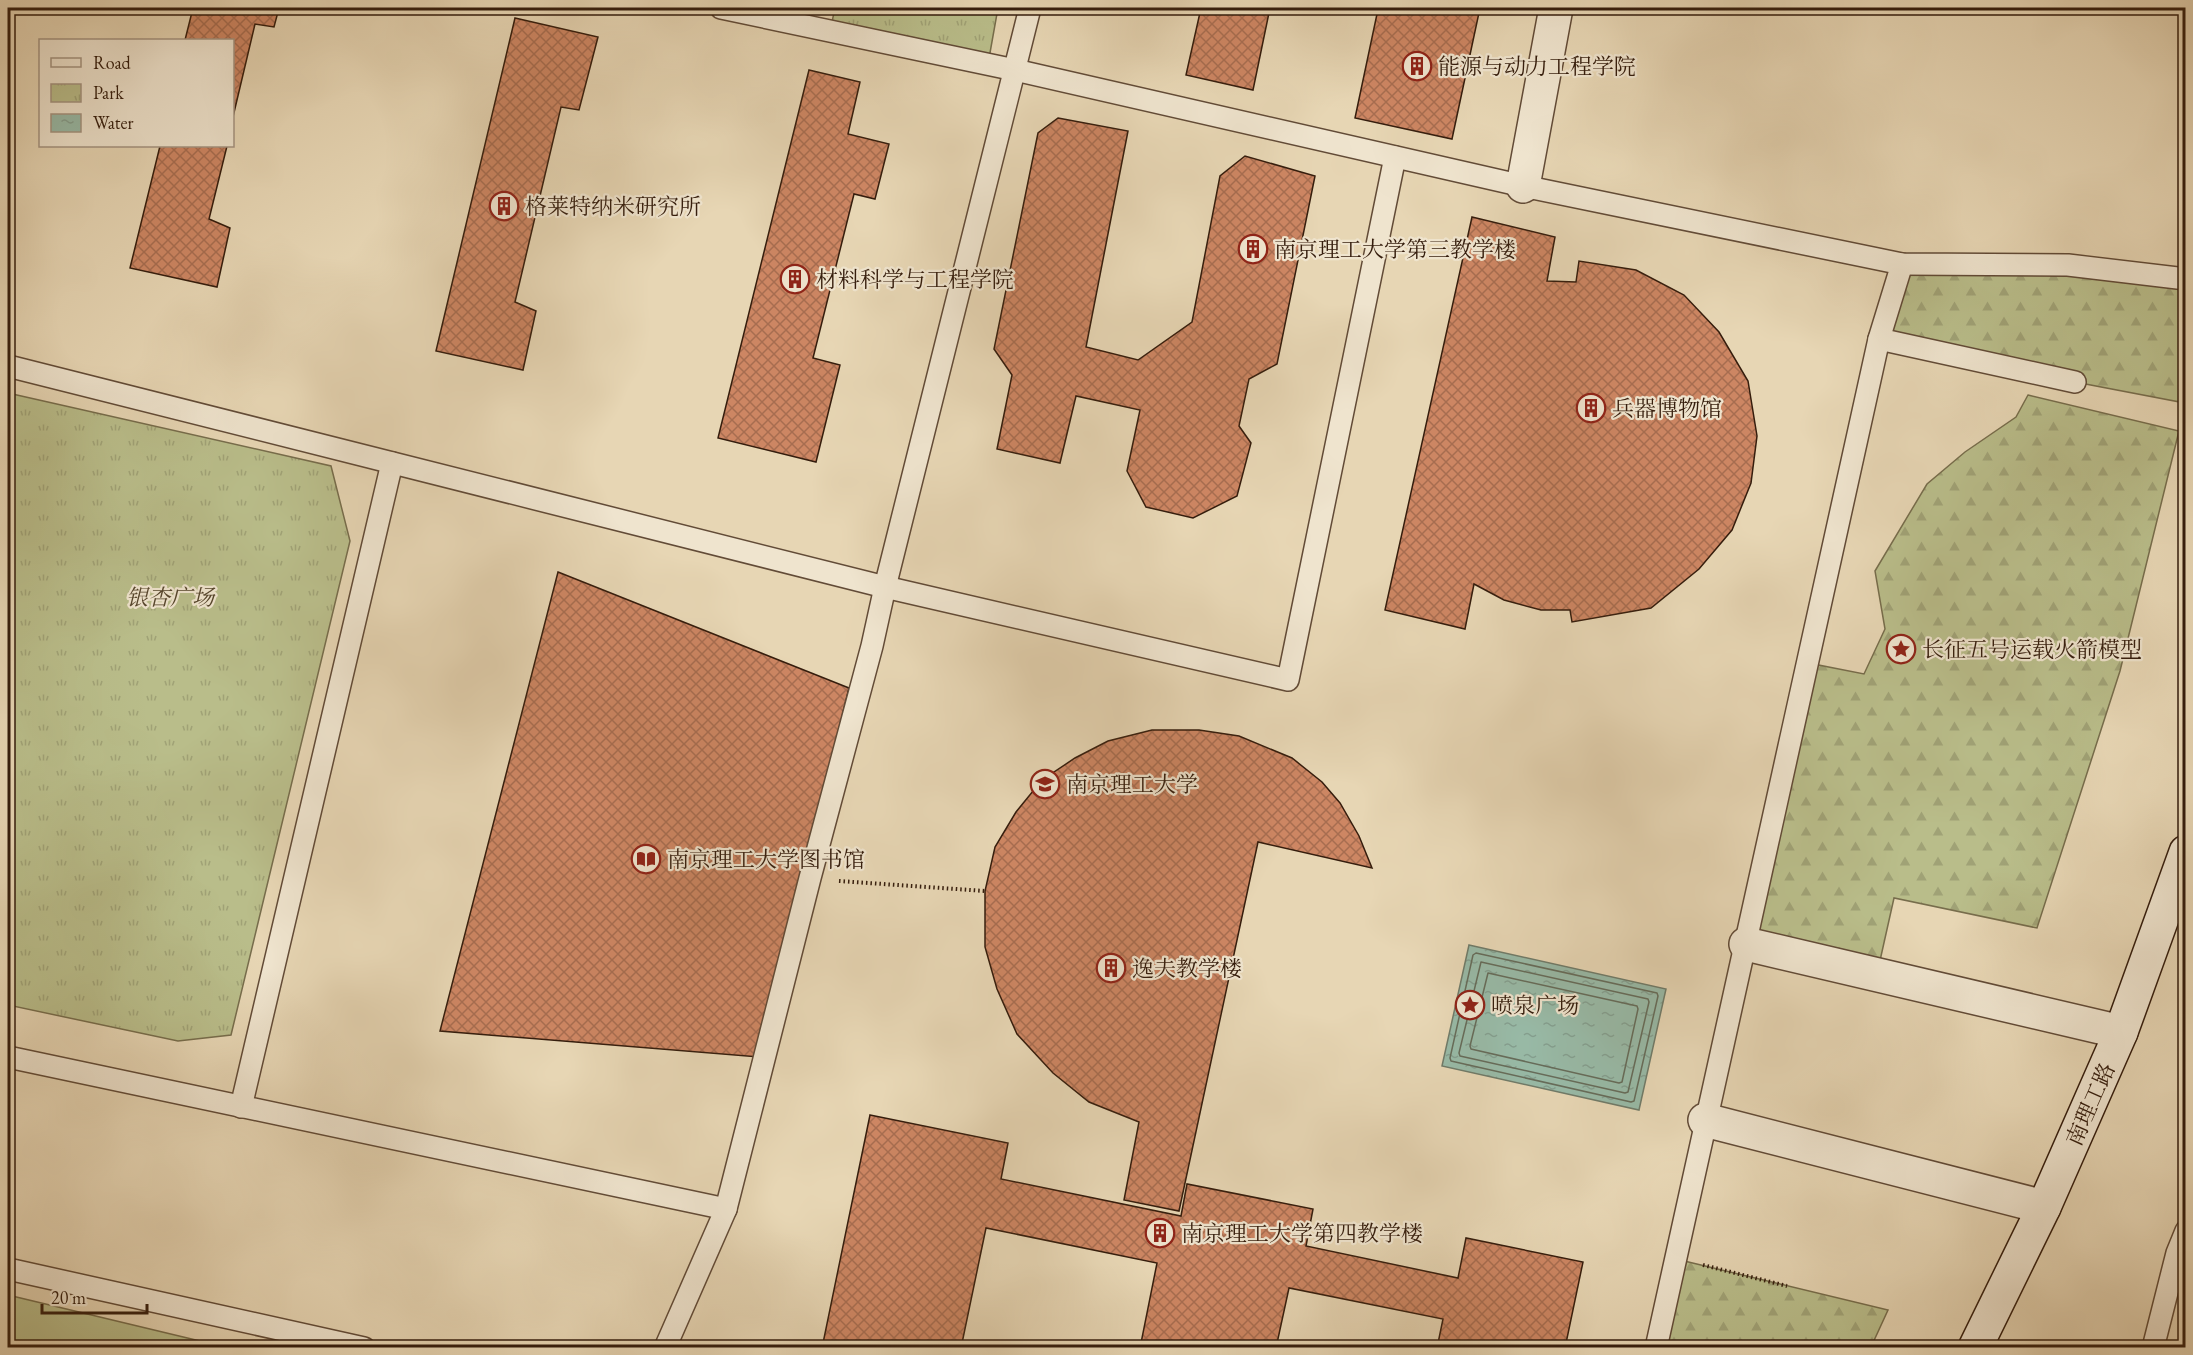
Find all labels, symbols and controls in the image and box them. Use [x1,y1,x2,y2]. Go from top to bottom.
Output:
legend [39,39,234,147]
building icon: 能源与动力工程学院 [1401,50,1433,82]
text: Road [93,51,132,74]
place label: 能源与动力工程学院 [1438,52,1636,81]
text: Park [93,81,124,104]
text: Water [93,111,134,134]
building icon: 格莱特纳米研究所 [488,190,520,222]
place label: 格莱特纳米研究所 [525,192,701,221]
building icon: 南京理工大学第三教学楼 [1237,233,1269,265]
place label: 南京理工大学第三教学楼 [1274,235,1516,264]
building icon: 材料科学与工程学院 [779,263,811,295]
place label: 材料科学与工程学院 [816,265,1014,294]
building icon: 兵器博物馆 [1575,392,1607,424]
place label: 兵器博物馆 [1612,394,1722,423]
park label: 银杏广场 [126,583,216,612]
place icon: 长征五号运载火箭模型 [1885,633,1917,665]
place label: 长征五号运载火箭模型 [1922,635,2142,664]
school or university icon: 南京理工大学 [1029,768,1061,800]
place label: 南京理工大学 [1066,770,1198,799]
library icon: 南京理工大学图书馆 [630,843,662,875]
place label: 南京理工大学图书馆 [667,845,865,874]
building icon: 逸夫教学楼 [1095,952,1127,984]
place label: 逸夫教学楼 [1132,954,1242,983]
place icon: 喷泉广场 [1454,989,1486,1021]
place label: 喷泉广场 [1491,991,1579,1020]
street label: 南理工路 [2059,1058,2122,1150]
building icon: 南京理工大学第四教学楼 [1144,1217,1176,1249]
place label: 南京理工大学第四教学楼 [1181,1219,1423,1248]
scale bar [42,1277,147,1315]
text: 20 m [51,1286,86,1309]

